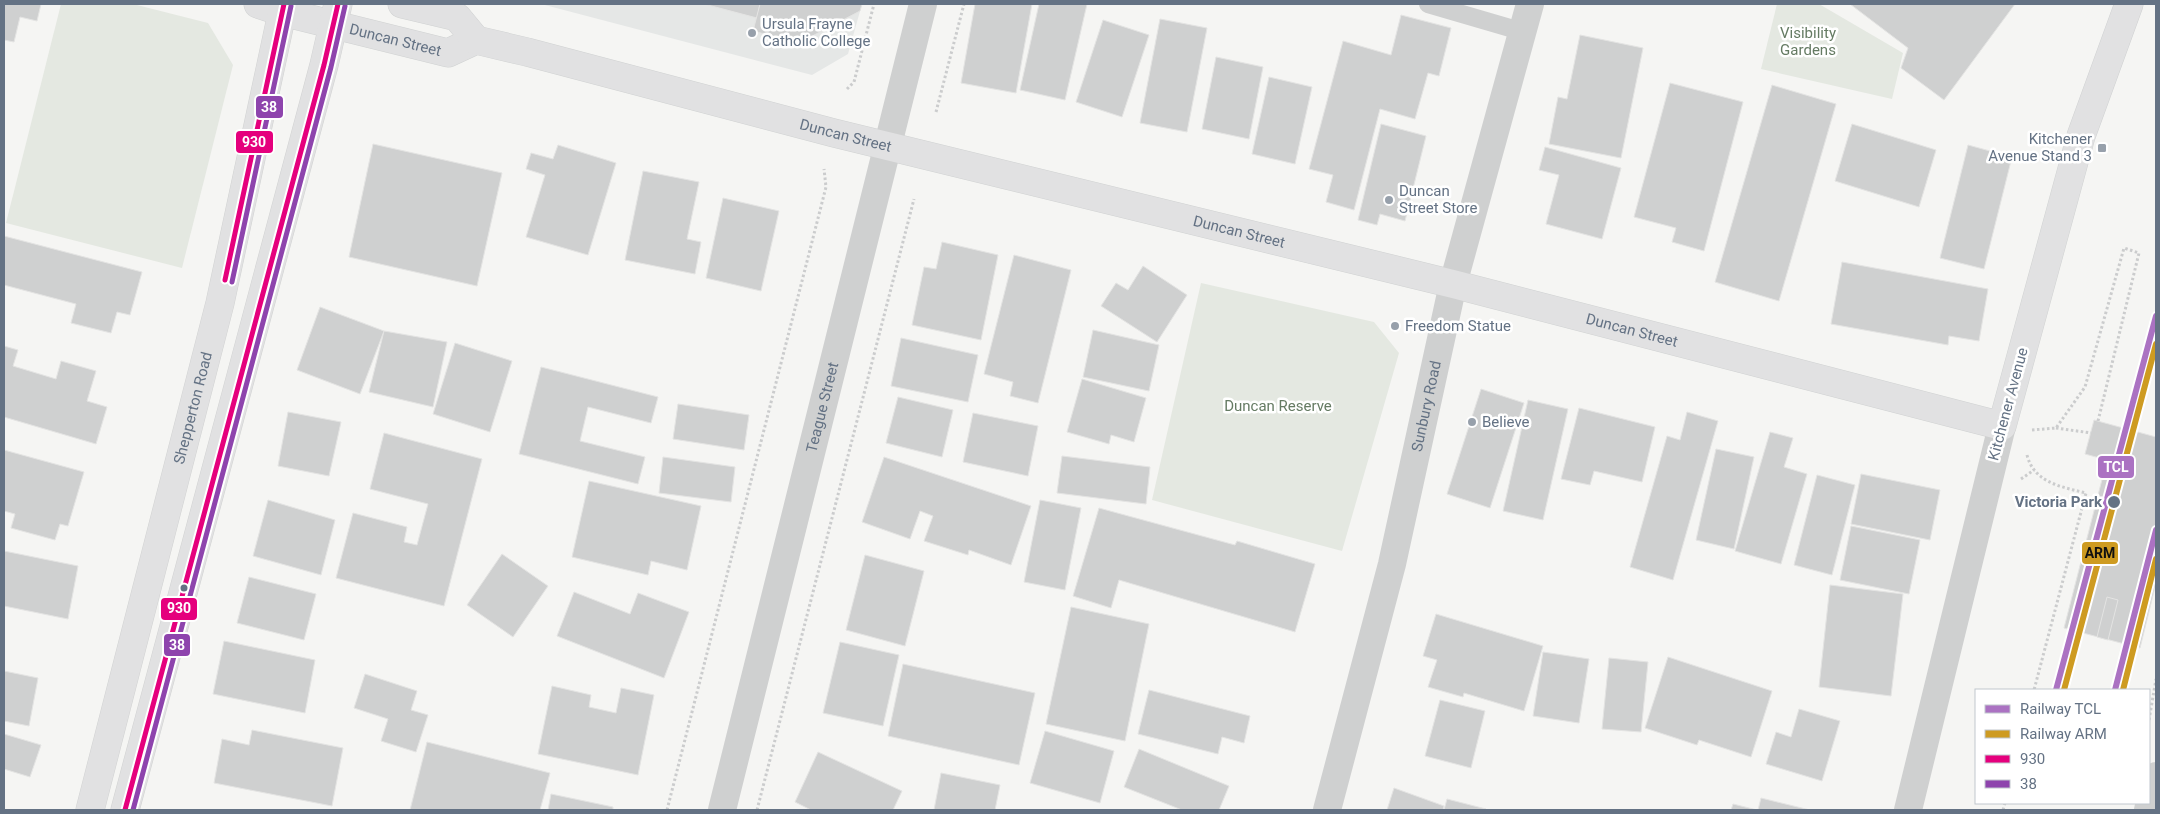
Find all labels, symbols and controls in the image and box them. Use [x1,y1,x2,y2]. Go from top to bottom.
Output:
place label: Ursula Frayne Catholic College [762,15,871,50]
street label: Duncan Street [347,20,443,60]
park label: Visibility Gardens [1780,24,1836,59]
marker: Ursula Frayne Catholic College [746,27,758,39]
line badge: 38 [255,95,284,119]
text: 38 [261,99,277,115]
street label: Duncan Street [798,115,894,156]
line badge: 930 [235,130,274,154]
place label: Kitchener Avenue Stand 3 [1988,130,2092,165]
text: 930 [242,134,266,150]
marker: Kitchener Avenue Stand 3 [2096,142,2108,154]
place label: Duncan Street Store [1399,182,1477,217]
marker: Duncan Street Store [1383,194,1395,206]
street label: Duncan Street [1191,212,1287,252]
street label: Duncan Street [1584,310,1680,351]
place label: Freedom Statue [1405,317,1511,335]
marker: Freedom Statue [1389,320,1401,332]
street label: Kitchener Avenue [1984,346,2032,462]
street label: Shepperton Road [170,350,216,466]
street label: Sunbury Road [1408,359,1445,453]
street label: Teague Street [803,360,842,454]
park label: Duncan Reserve [1224,397,1332,415]
place label: Believe [1482,413,1530,431]
marker: Believe [1466,416,1478,428]
line badge: TCL [2097,455,2135,479]
text: TCL [2103,459,2129,475]
place label: Victoria Park [2015,493,2103,511]
marker: Victoria Park [2106,494,2122,510]
line badge: ARM [2081,541,2119,565]
text: ARM [2085,545,2115,561]
unlabelled marker [179,583,189,593]
line badge: 930 [160,597,198,621]
text: 930 [167,600,191,616]
line badge: 38 [163,633,191,657]
text: 38 [169,637,185,653]
legend [1975,689,2150,804]
text: Railway TCL [2020,700,2101,718]
text: Railway ARM [2020,725,2107,743]
text: 930 [2020,750,2045,768]
text: 38 [2020,775,2037,793]

